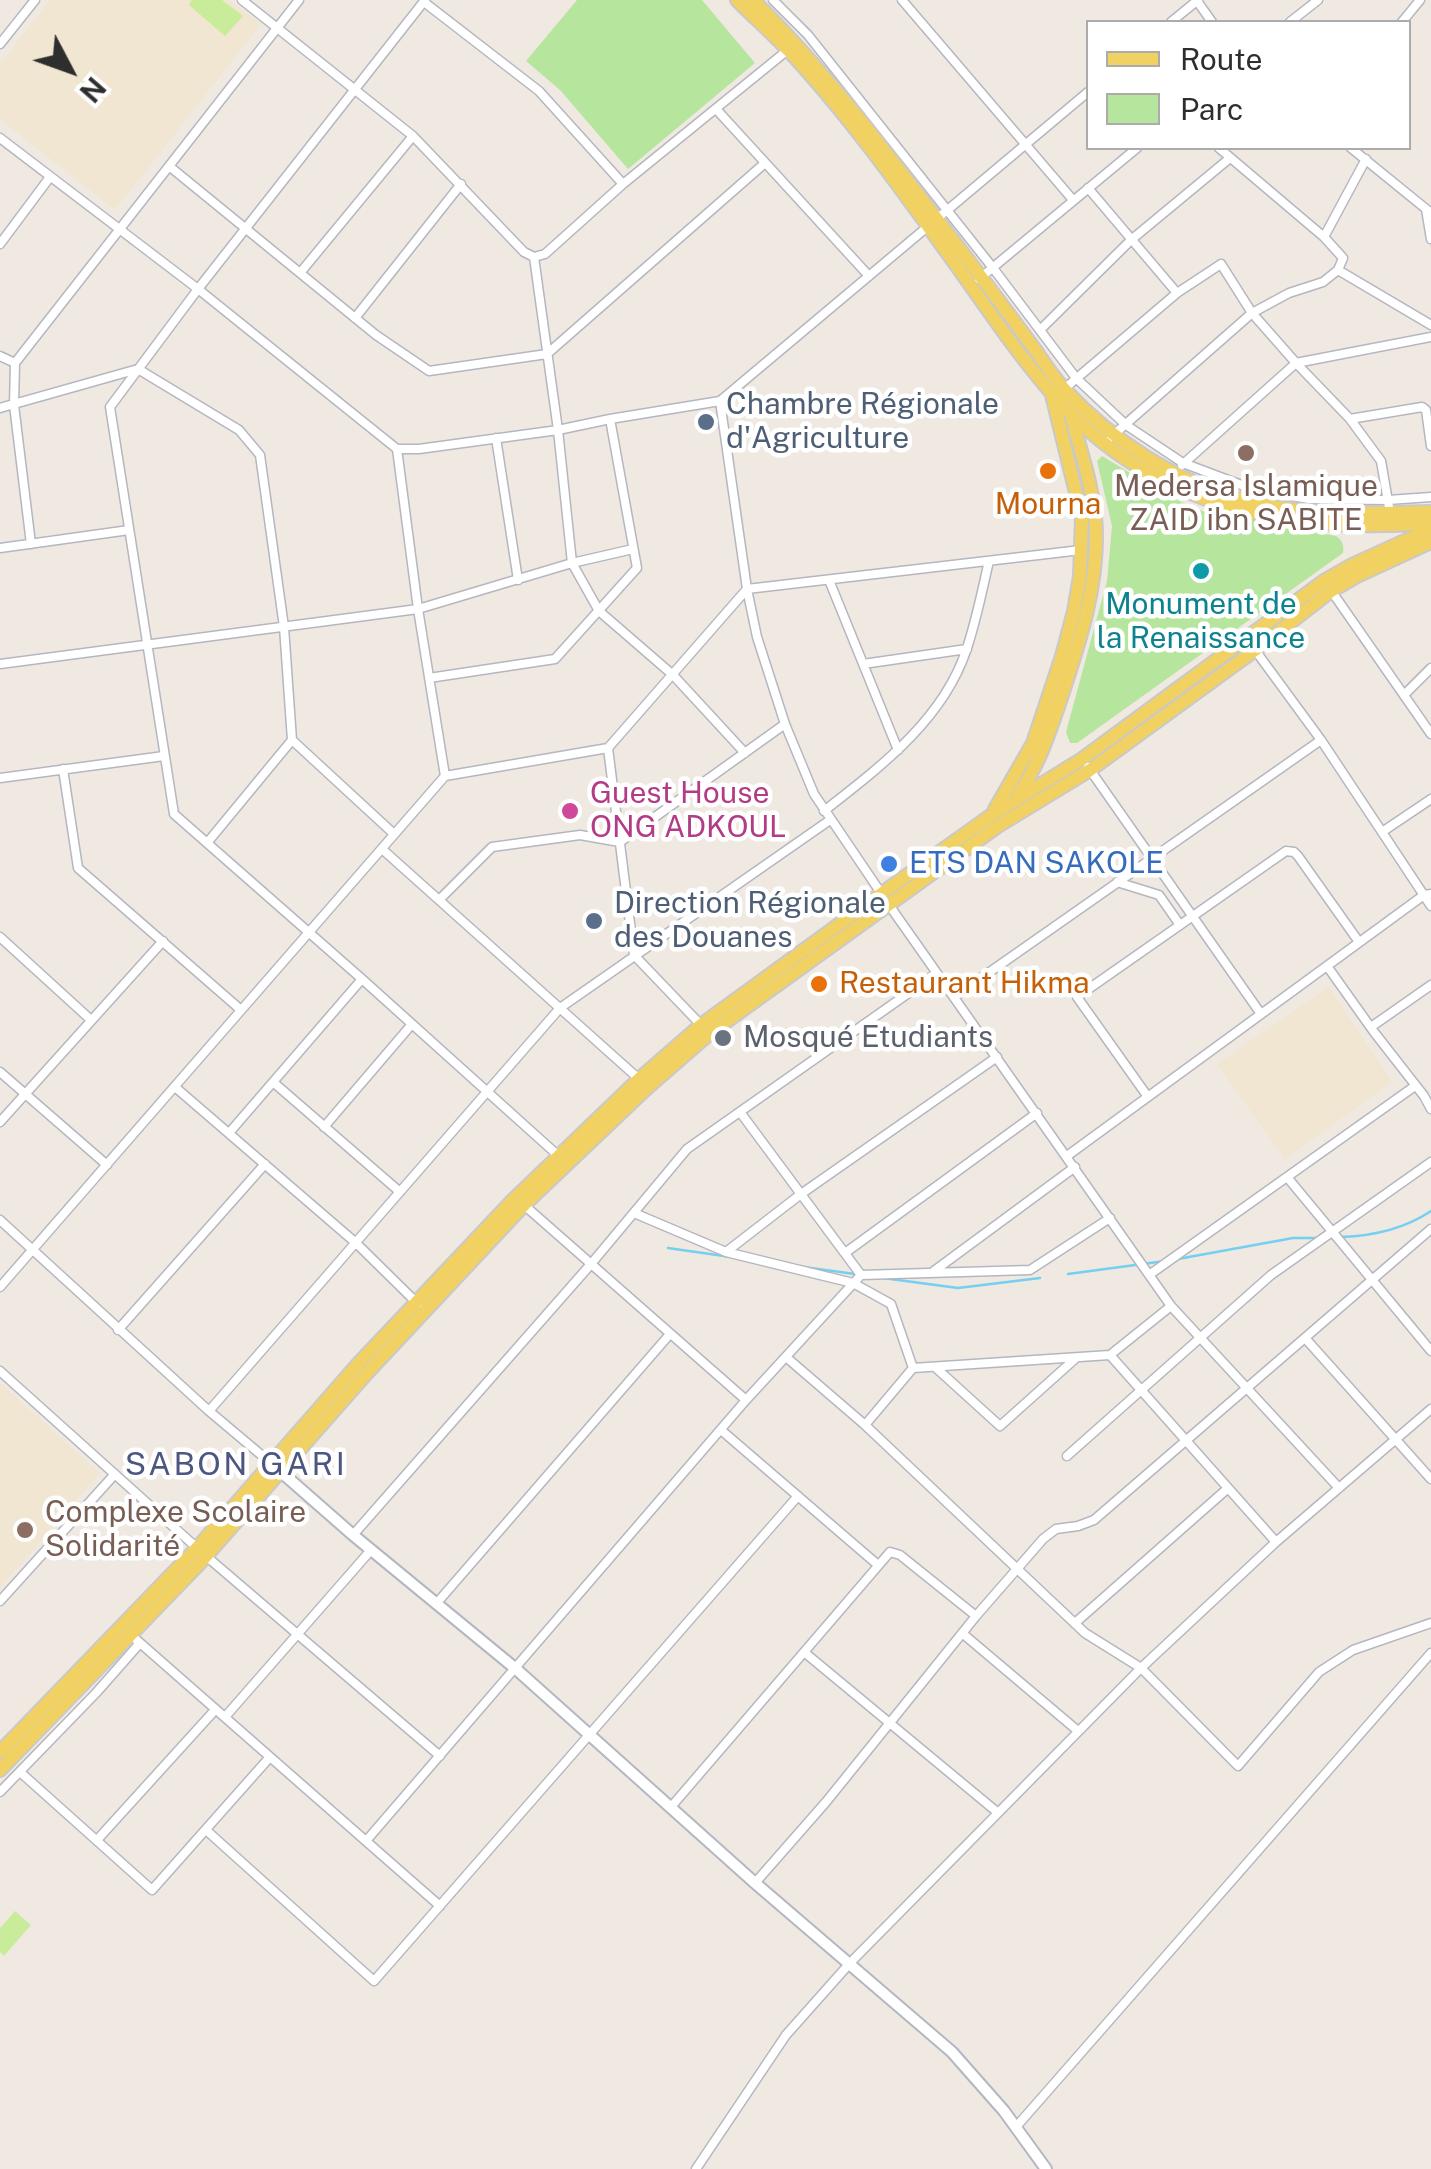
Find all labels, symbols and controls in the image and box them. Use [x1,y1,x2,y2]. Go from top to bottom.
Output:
north arrow [20,20,120,120]
legend [1086,20,1411,150]
text: Route [1180,41,1262,77]
text: N [73,71,113,109]
text: Parc [1180,91,1243,127]
place label: Chambre Régionale d'Agriculture [726,387,999,458]
marker: Chambre Régionale d'Agriculture [695,411,717,433]
marker: Medersa Islamique ZAID ibn SABITE [1235,442,1257,464]
marker: Mourna [1037,460,1059,482]
place label: Medersa Islamique ZAID ibn SABITE [1114,469,1378,540]
place label: Mourna [995,487,1101,523]
marker: Monument de la Renaissance [1190,560,1212,582]
place label: Monument de la Renaissance [1097,587,1305,658]
place label: Guest House ONG ADKOUL [590,776,786,846]
marker: Guest House ONG ADKOUL [559,800,581,822]
place label: ETS DAN SAKOLE [909,846,1164,882]
marker: ETS DAN SAKOLE [878,853,900,875]
place label: Direction Régionale des Douanes [614,886,886,956]
marker: Direction Régionale des Douanes [583,910,605,932]
place label: Restaurant Hikma [839,966,1090,1002]
marker: Restaurant Hikma [808,973,830,995]
place label: Mosqué Etudiants [743,1020,993,1056]
marker: Mosqué Etudiants [712,1027,734,1049]
district label: SABON GARI [125,1446,347,1484]
place label: Complexe Scolaire Solidarité [45,1495,306,1566]
marker: Complexe Scolaire Solidarité [14,1519,36,1541]

